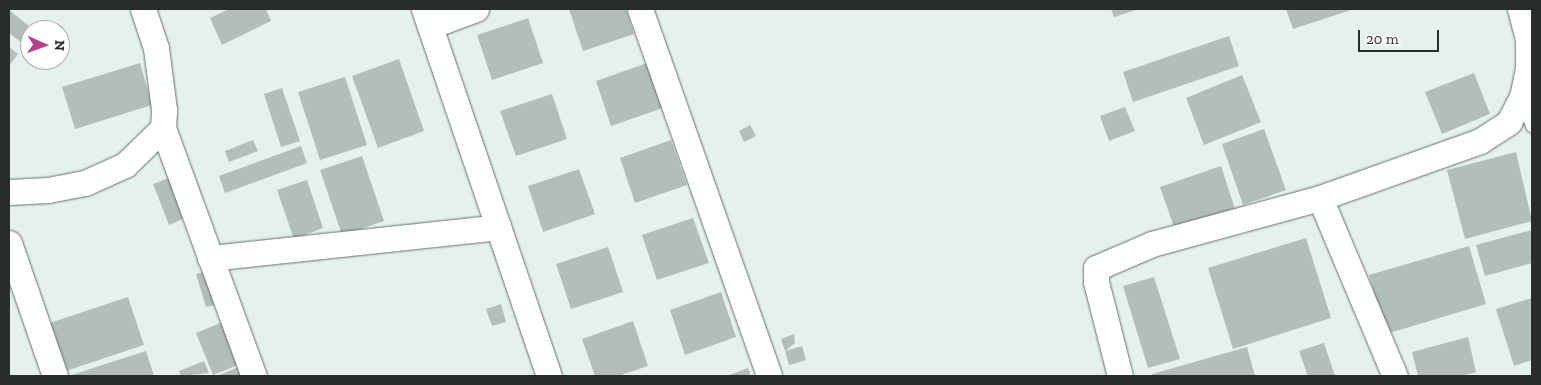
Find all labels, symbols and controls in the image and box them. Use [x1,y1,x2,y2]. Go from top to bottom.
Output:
north arrow [20,20,70,70]
scale bar [1361,20,1442,52]
text: 20 m [1366,30,1399,48]
text: N [51,40,68,51]

